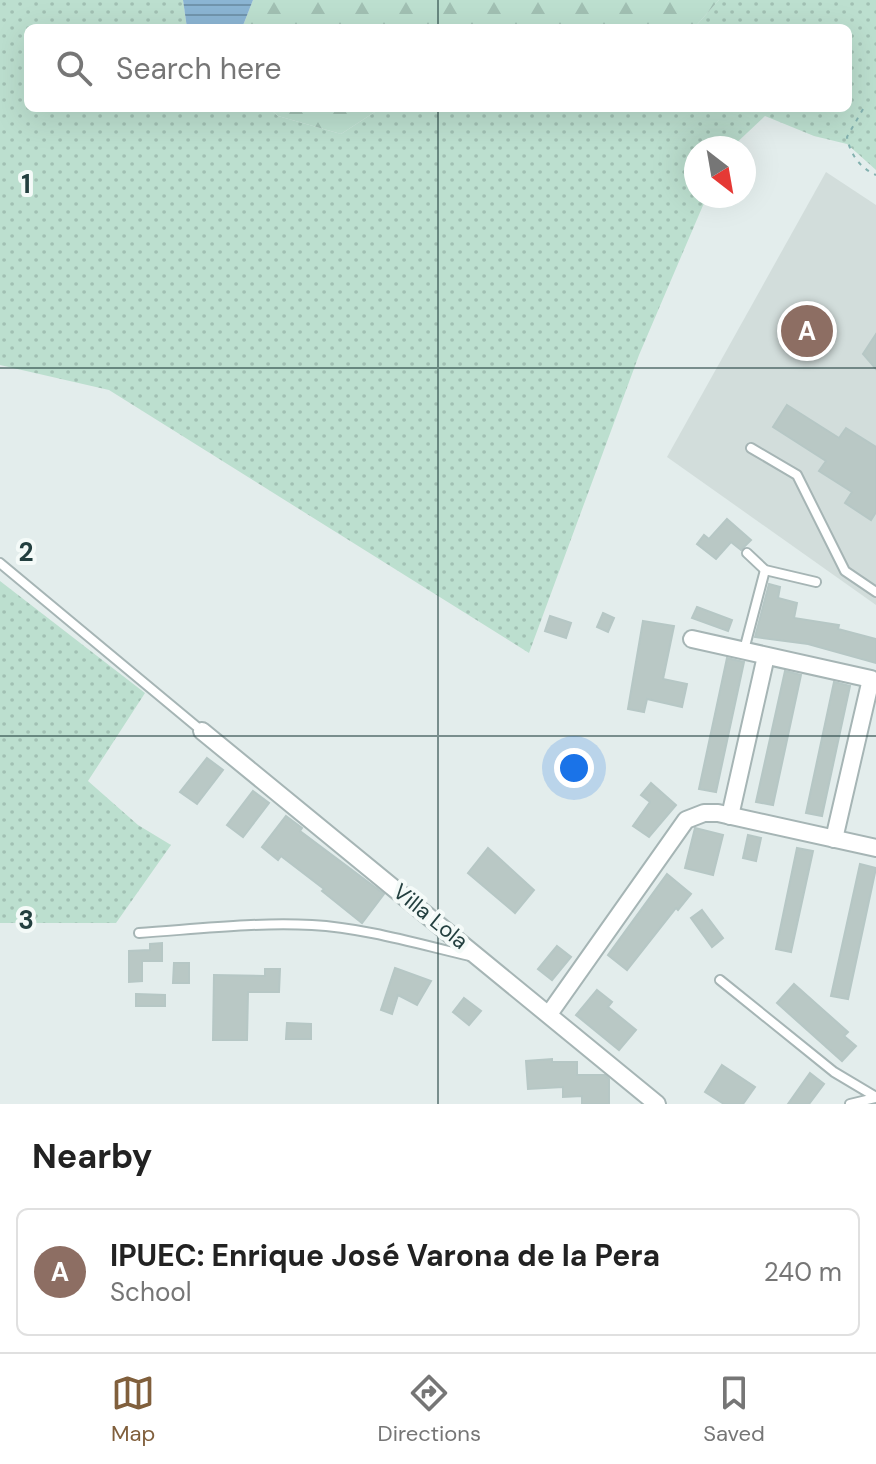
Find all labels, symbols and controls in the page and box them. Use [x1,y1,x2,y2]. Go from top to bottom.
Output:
search box [24,24,852,112]
icon: search [52,46,96,90]
text: Search here [116,49,282,88]
north arrow [684,136,756,208]
text: 1 [21,167,31,201]
pin: A [781,301,833,361]
text: 2 [18,535,34,569]
your location [554,748,594,788]
street label: Villa Lola [387,877,474,956]
text: 3 [18,903,34,937]
text: Nearby [32,1134,152,1179]
text: IPUEC: Enrique José Varona de la Pera [110,1236,660,1275]
text: A [51,1255,69,1289]
text: 240 m [764,1255,842,1289]
text: School [110,1275,192,1309]
tab: Map [111,1371,155,1448]
tab: Directions [378,1371,481,1448]
tab: Saved [703,1371,765,1448]

